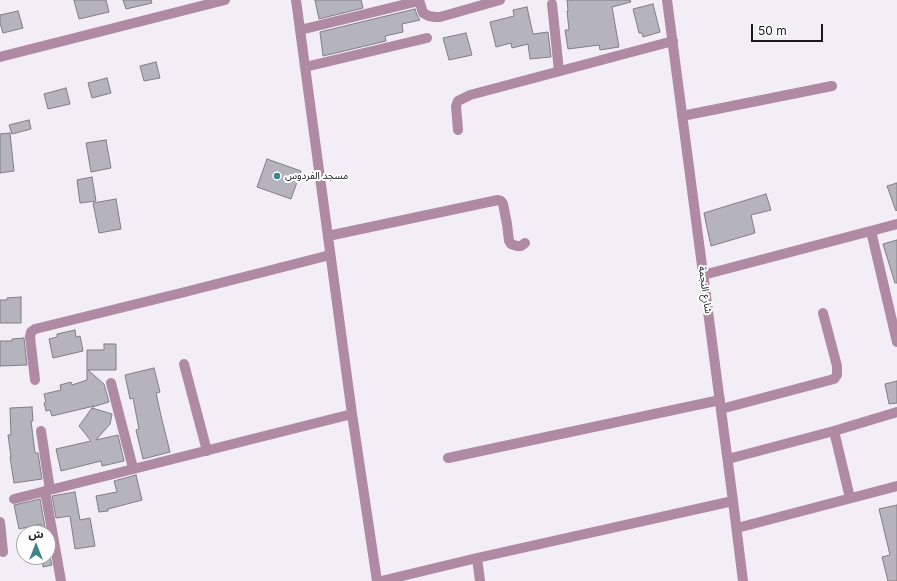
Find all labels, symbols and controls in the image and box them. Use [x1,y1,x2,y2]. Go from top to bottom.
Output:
scale bar [753,16,825,42]
text: 50 m [758,23,787,38]
place label: مسجد الفردوس [285,170,348,182]
marker: مسجد الفردوس [272,171,282,181]
street label: شارع النجمة [696,266,714,314]
north arrow [16,525,56,565]
text: ش [28,527,44,541]

